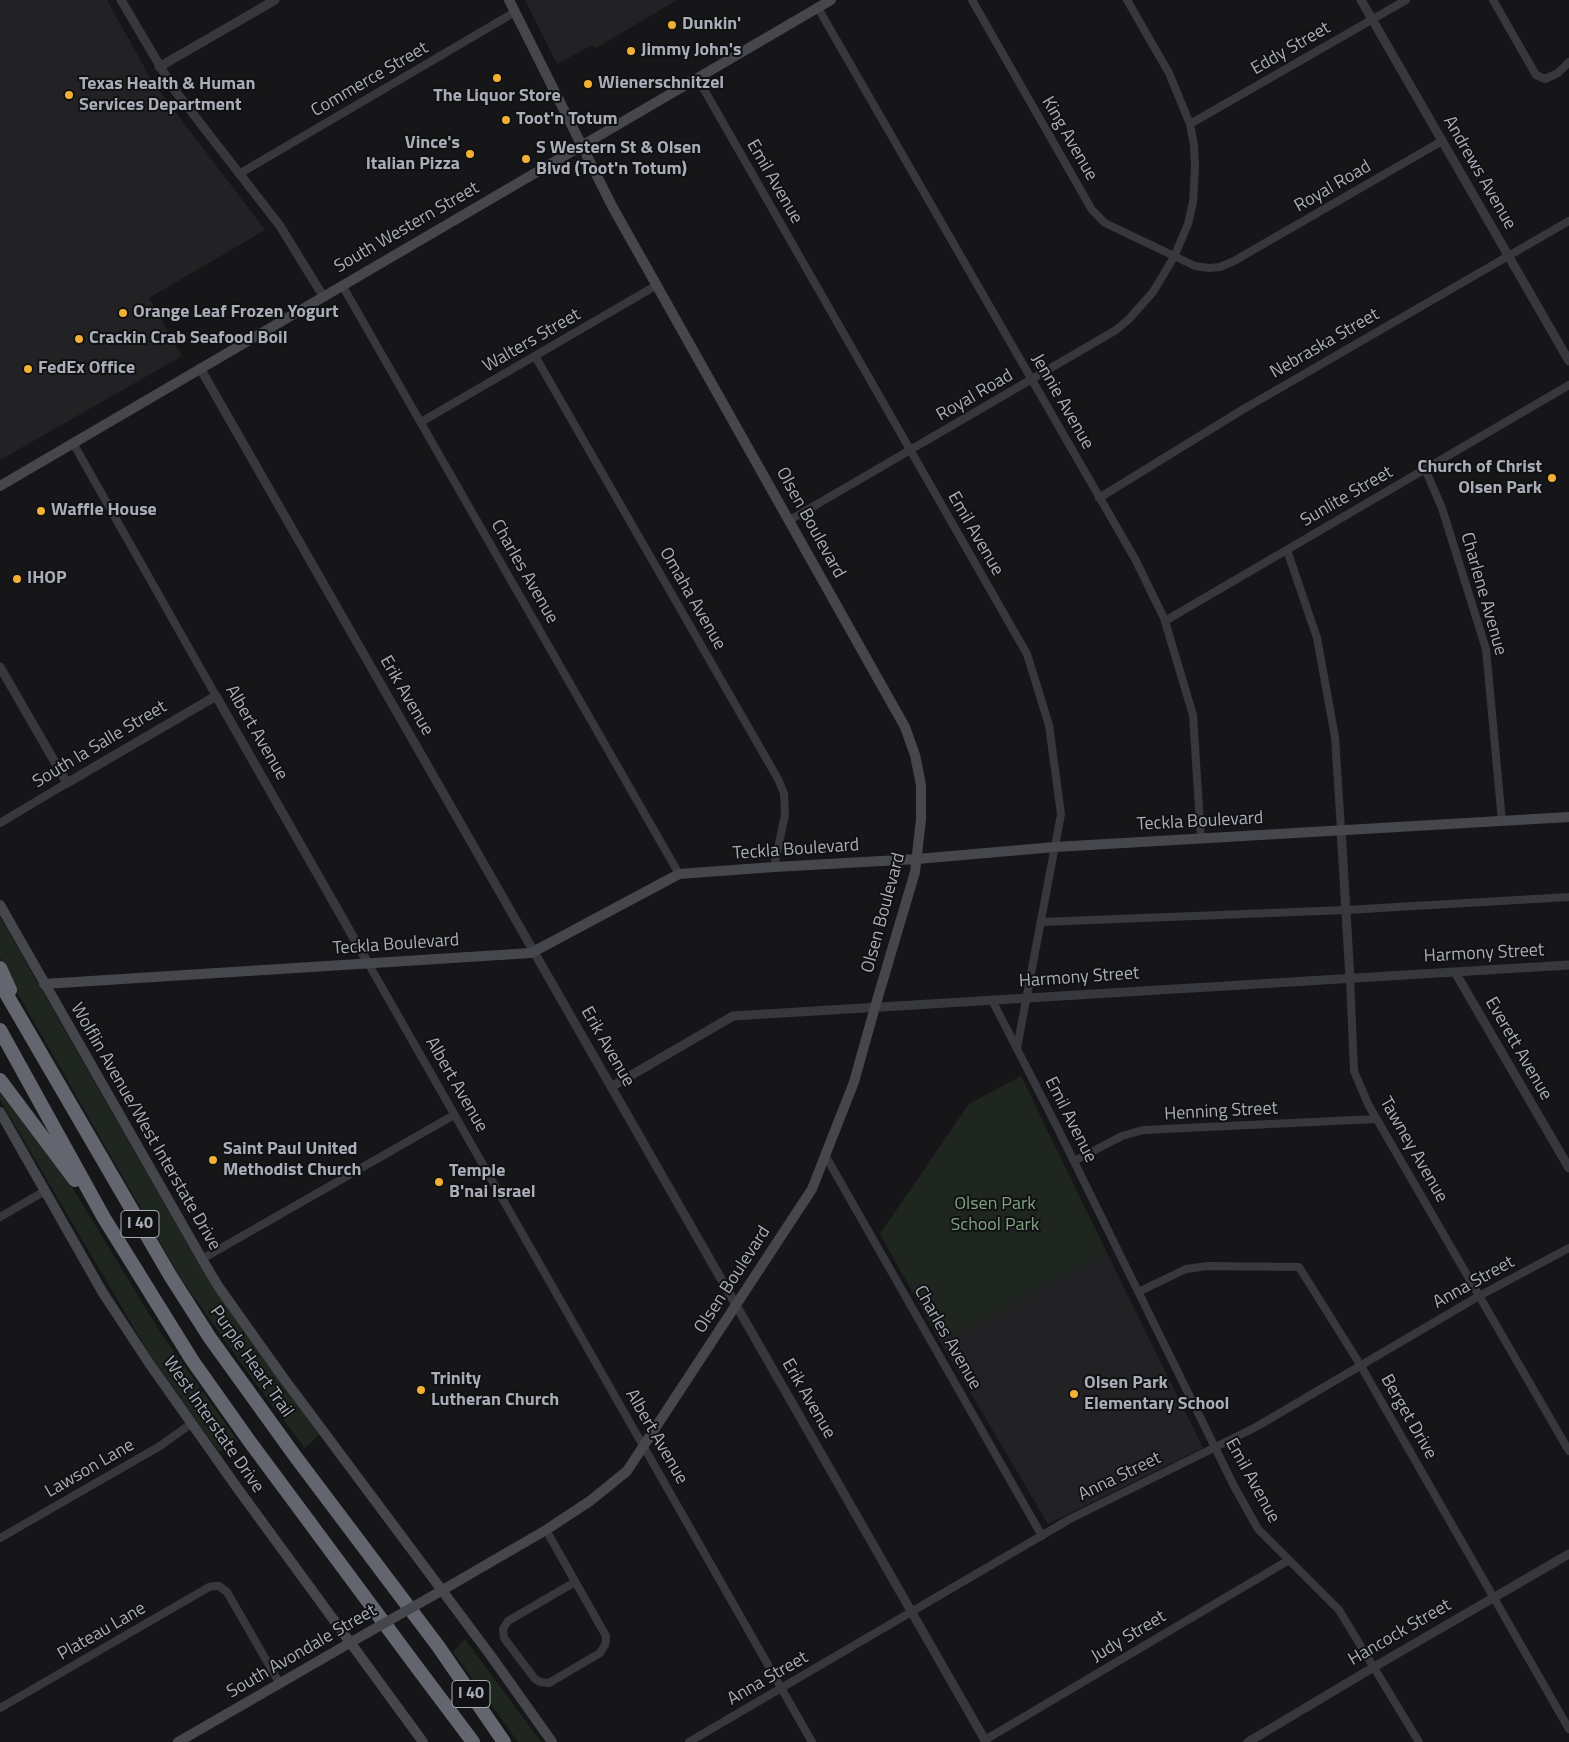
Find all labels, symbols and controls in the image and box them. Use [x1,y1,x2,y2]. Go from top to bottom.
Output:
place label: Dunkin' [682,14,741,36]
street label: Eddy Street [1248,18,1334,80]
marker: Dunkin' [666,19,678,31]
street label: Commerce Street [308,38,432,122]
place label: Jimmy John's [641,40,742,62]
marker: Jimmy John's [625,45,637,57]
marker: The Liquor Store [491,72,503,84]
place label: Wienerschnitzel [598,73,724,95]
place label: Texas Health & Human Services Department [79,74,255,116]
marker: Wienerschnitzel [582,78,594,90]
place label: The Liquor Store [433,86,561,108]
marker: Texas Health & Human Services Department [63,89,75,101]
street label: King Avenue [1036,93,1102,185]
place label: Toot'n Totum [516,109,618,131]
street label: Andrews Avenue [1438,113,1520,233]
marker: Toot'n Totum [500,114,512,126]
place label: Vince's Italian Pizza [366,133,460,176]
street label: Emil Avenue [741,136,807,228]
place label: S Western St & Olsen Blvd (Toot'n Totum) [536,138,701,180]
marker: Vince's Italian Pizza [464,148,476,160]
marker: S Western St & Olsen Blvd (Toot'n Totum) [520,153,532,165]
street label: Royal Road [1291,156,1375,218]
street label: South Western Street [331,178,483,278]
place label: Orange Leaf Frozen Yogurt [133,302,339,324]
street label: Walters Street [479,304,585,378]
street label: Nebraska Street [1267,304,1383,384]
marker: Orange Leaf Frozen Yogurt [117,307,129,319]
place label: Crackin Crab Seafood Boil [89,328,288,350]
marker: Crackin Crab Seafood Boil [73,333,85,345]
street label: Jennie Avenue [1026,350,1098,454]
place label: FedEx Office [38,358,135,380]
marker: FedEx Office [22,363,34,375]
street label: Royal Road [933,365,1017,427]
place label: Church of Christ Olsen Park [1418,457,1542,499]
street label: Sunlite Street [1297,462,1397,532]
street label: Olsen Boulevard [771,464,849,582]
marker: Church of Christ Olsen Park [1546,472,1558,484]
street label: Emil Avenue [942,488,1008,580]
place label: Waffle House [51,500,157,522]
marker: Waffle House [35,505,47,517]
street label: Charles Avenue [486,516,562,628]
street label: Charlene Avenue [1455,530,1511,658]
street label: Omaha Avenue [654,544,730,654]
place label: IHOP [27,568,67,590]
marker: IHOP [11,573,23,585]
street label: Erik Avenue [374,652,438,740]
street label: Albert Avenue [220,682,292,784]
street label: South la Salle Street [29,696,171,794]
street label: Teckla Boulevard [1136,808,1264,836]
street label: Teckla Boulevard [732,835,860,865]
street label: Olsen Boulevard [858,851,910,975]
street label: Teckla Boulevard [332,930,460,960]
street label: Harmony Street [1423,940,1545,968]
street label: Harmony Street [1018,963,1140,993]
street label: Everett Avenue [1480,994,1556,1104]
street label: Wolflin Avenue/West Interstate Drive [65,999,225,1255]
street label: Erik Avenue [575,1003,639,1091]
street label: Albert Avenue [420,1034,492,1136]
street label: Emil Avenue [1039,1074,1101,1166]
street label: Tawney Avenue [1374,1093,1452,1207]
street label: Henning Street [1164,1098,1278,1126]
place label: Saint Paul United Methodist Church [223,1139,361,1182]
marker: Saint Paul United Methodist Church [207,1154,219,1166]
place label: Temple B'nai Israel [449,1161,536,1204]
marker: Temple B'nai Israel [433,1176,445,1188]
park label: Olsen Park School Park [951,1194,1039,1236]
road number: I 40 [121,1210,159,1238]
street label: Olsen Boulevard [690,1222,776,1338]
street label: Anna Street [1430,1252,1518,1314]
street label: Charles Avenue [909,1282,985,1394]
street label: Purple Heart Trail [205,1302,297,1422]
street label: West Interstate Drive [158,1353,268,1497]
street label: Erik Avenue [776,1355,840,1443]
place label: Trinity Lutheran Church [431,1369,559,1412]
street label: Berget Drive [1375,1371,1441,1463]
place label: Olsen Park Elementary School [1084,1373,1229,1416]
marker: Trinity Lutheran Church [415,1384,427,1396]
street label: Albert Avenue [620,1386,692,1488]
marker: Olsen Park Elementary School [1068,1388,1080,1400]
street label: Lawson Lane [42,1435,138,1503]
street label: Emil Avenue [1220,1435,1284,1527]
street label: Anna Street [1075,1448,1165,1506]
street label: Hancock Street [1345,1595,1455,1671]
street label: Plateau Lane [54,1598,150,1666]
street label: South Avondale Street [223,1600,381,1704]
street label: Judy Street [1088,1606,1170,1668]
street label: Anna Street [724,1647,812,1711]
road number: I 40 [452,1680,490,1708]

